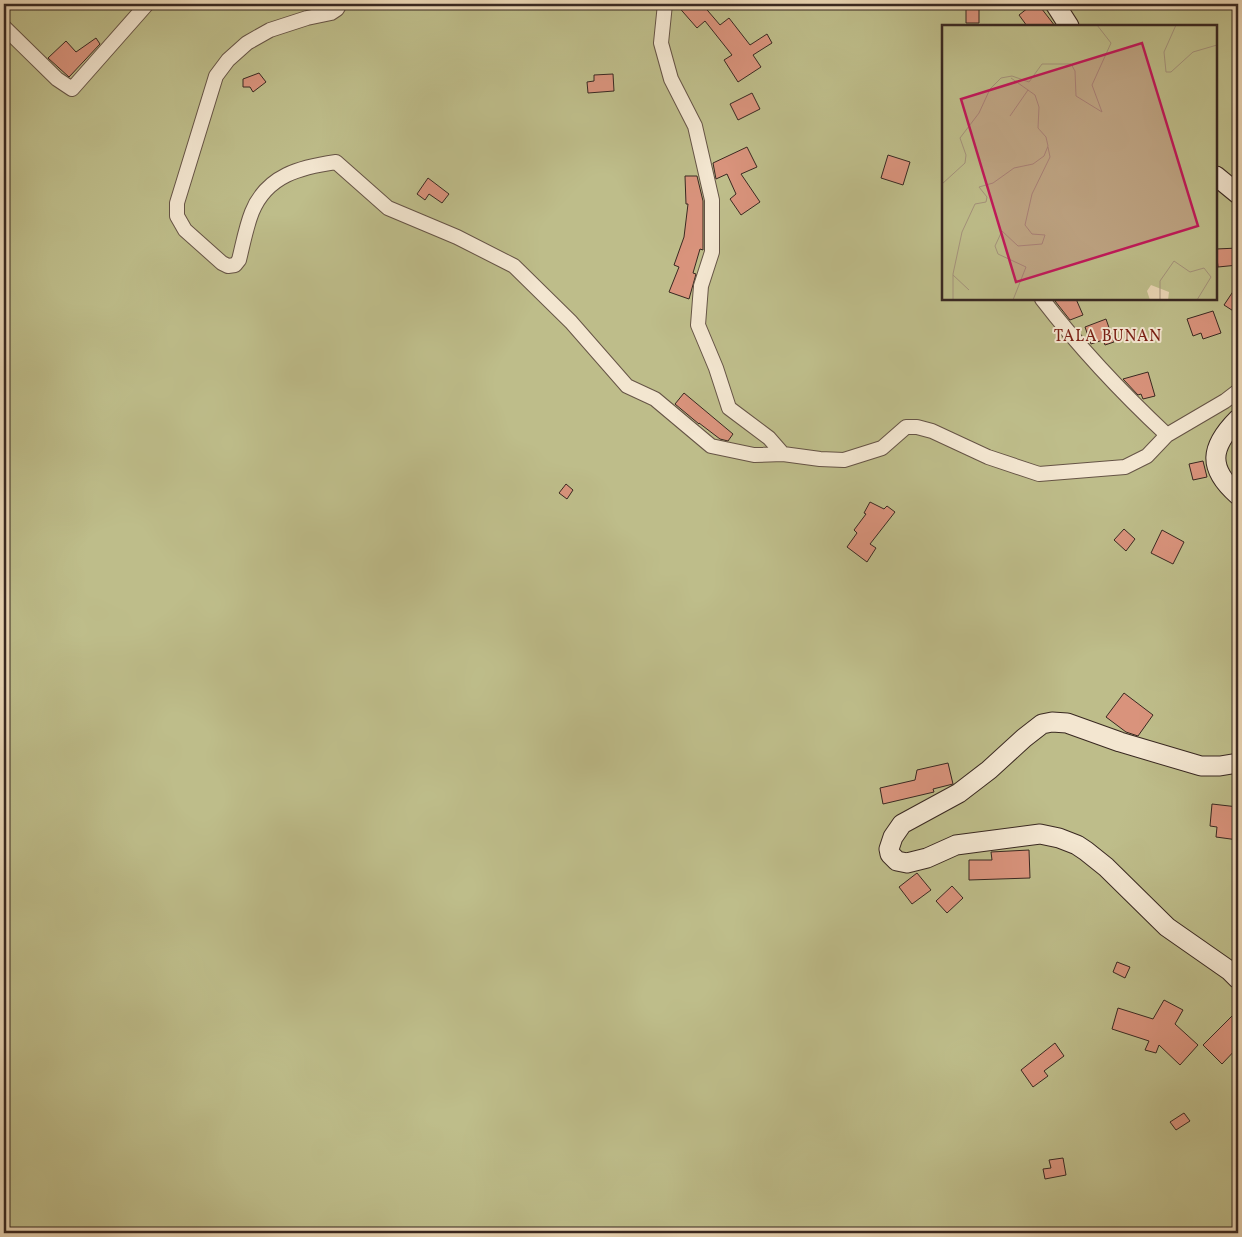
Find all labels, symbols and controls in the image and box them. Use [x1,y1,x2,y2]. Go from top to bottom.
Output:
inset map [942,25,1217,300]
district label: TALA BUNAN [1054,326,1162,348]

